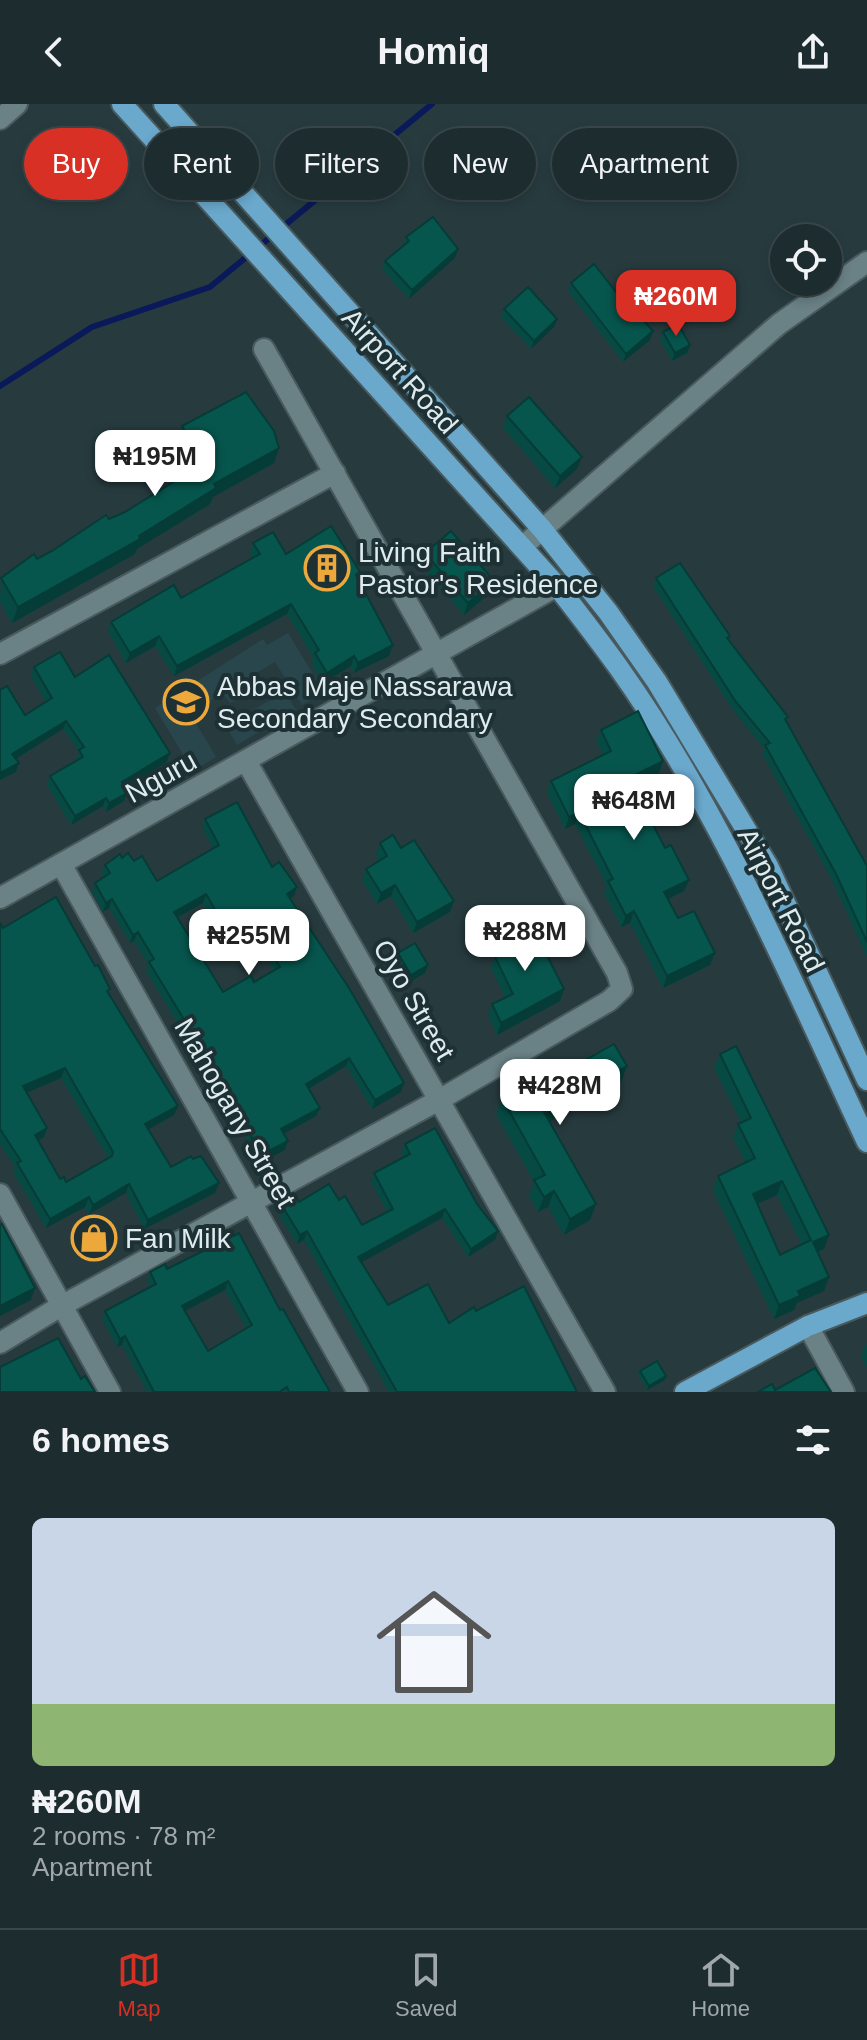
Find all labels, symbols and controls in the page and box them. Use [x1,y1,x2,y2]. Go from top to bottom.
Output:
icon: back [32,30,76,74]
icon: share [791,30,835,74]
text: Homiq [378,31,490,72]
chip: Buy [24,128,128,200]
chip: Rent [144,128,259,200]
chip: Filters [275,128,408,200]
chip: New [424,128,536,200]
chip: Apartment [552,128,737,200]
map controls [770,224,842,296]
button: locate [770,224,842,296]
pin: ₦260M [620,270,732,338]
text: ₦260M [634,281,718,311]
street label: Airport Road [336,302,464,440]
pin: ₦195M [99,430,211,498]
text: ₦195M [113,441,197,471]
place label: Living Faith Pastor's Residence [358,537,598,600]
building icon: Living Faith Pastor's Residence [303,544,351,592]
place label: Abbas Maje Nassarawa Secondary Secondary [217,671,513,734]
school or university icon: Abbas Maje Nassarawa Secondary Secondary [162,678,210,726]
street label: Nguru [120,745,202,809]
pin: ₦648M [578,774,690,842]
text: ₦648M [592,785,676,815]
street label: Airport Road [732,823,830,977]
pin: ₦288M [469,905,581,973]
pin: ₦255M [193,909,305,977]
text: ₦288M [483,916,567,946]
text: ₦255M [207,920,291,950]
street label: Oyo Street [367,934,461,1066]
street label: Mahogany Street [168,1013,302,1213]
pin: ₦428M [504,1059,616,1127]
text: ₦428M [518,1070,602,1100]
shop icon: Fan Milk [70,1214,118,1262]
place label: Fan Milk [125,1223,232,1254]
icon: filters [791,1418,835,1462]
text: 6 homes [32,1421,170,1459]
icon: home [362,1570,506,1714]
text: ₦260M [32,1782,142,1820]
text: 2 rooms · 78 m² [32,1821,216,1851]
text: Apartment [32,1852,152,1882]
tab: Map [117,1948,161,2022]
tab: Saved [395,1948,457,2022]
tab: Home [691,1948,750,2022]

